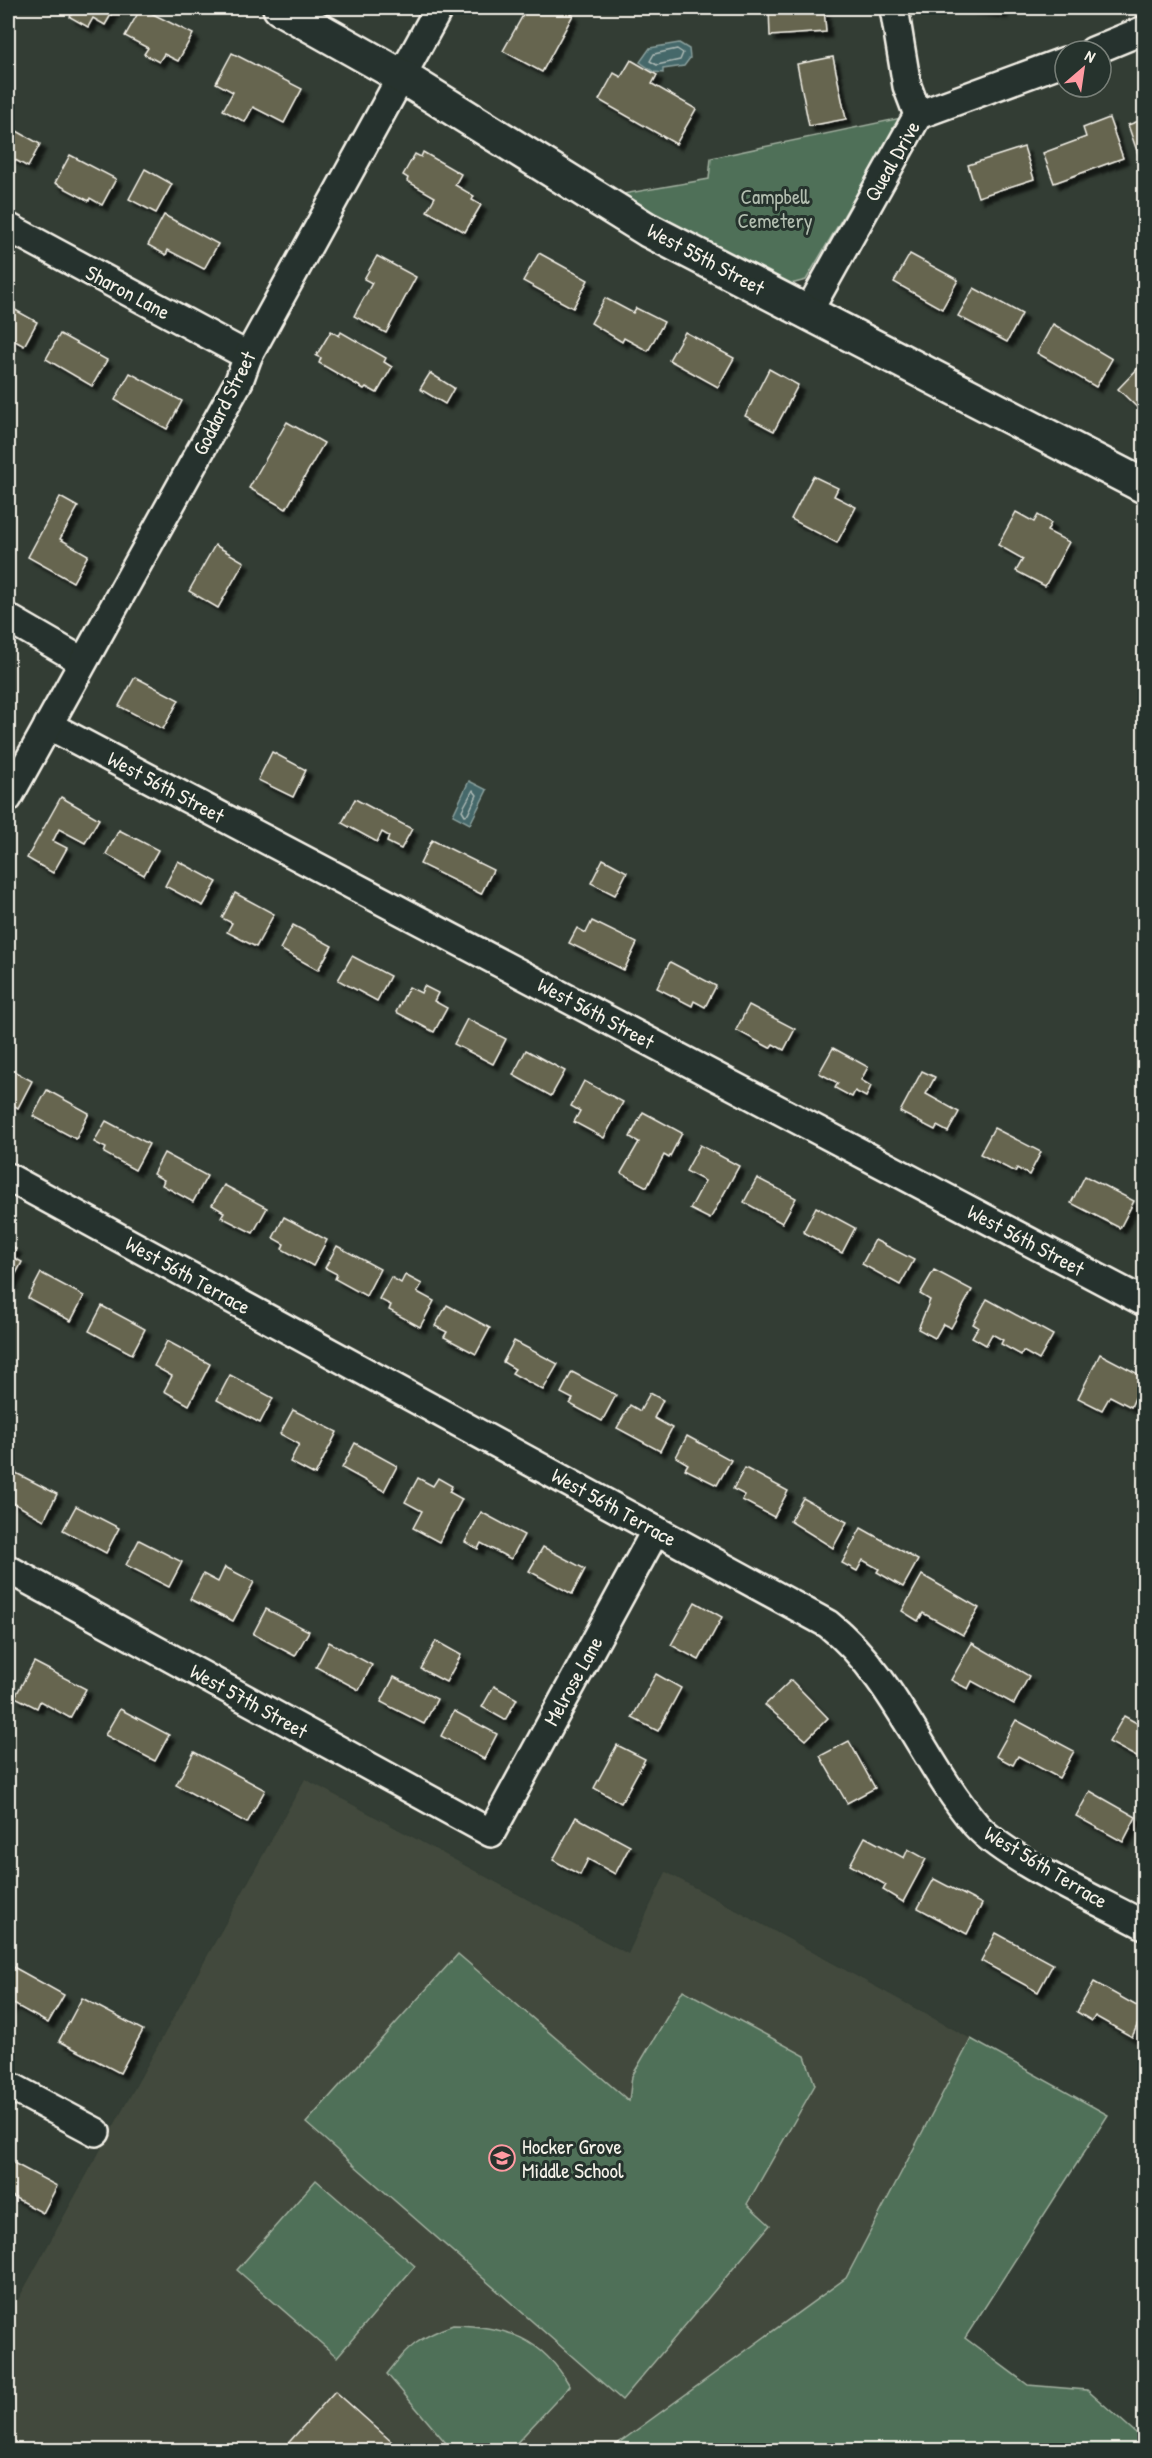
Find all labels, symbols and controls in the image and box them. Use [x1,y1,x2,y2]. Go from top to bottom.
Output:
north arrow [1053,39,1113,99]
text: N [1081,44,1100,68]
street label: Queal Drive [857,115,927,207]
park label: Campbell Cemetery [737,182,813,235]
street label: West 55th Street [642,216,770,302]
street label: Sharon Lane [81,258,175,326]
street label: Goddard Street [185,345,263,460]
street label: West 56th Street [102,744,230,830]
street label: West 56th Street [532,970,660,1056]
street label: West 56th Street [962,1197,1090,1283]
street label: West 56th Terrace [120,1229,256,1321]
street label: West 56th Terrace [546,1461,682,1553]
street label: Melrose Lane [537,1631,609,1731]
street label: West 57th Street [185,1657,314,1746]
street label: West 56th Terrace [979,1819,1113,1915]
place label: Hocker Grove Middle School [522,2132,624,2185]
school or university icon: Hocker Grove Middle School [487,2143,517,2173]

